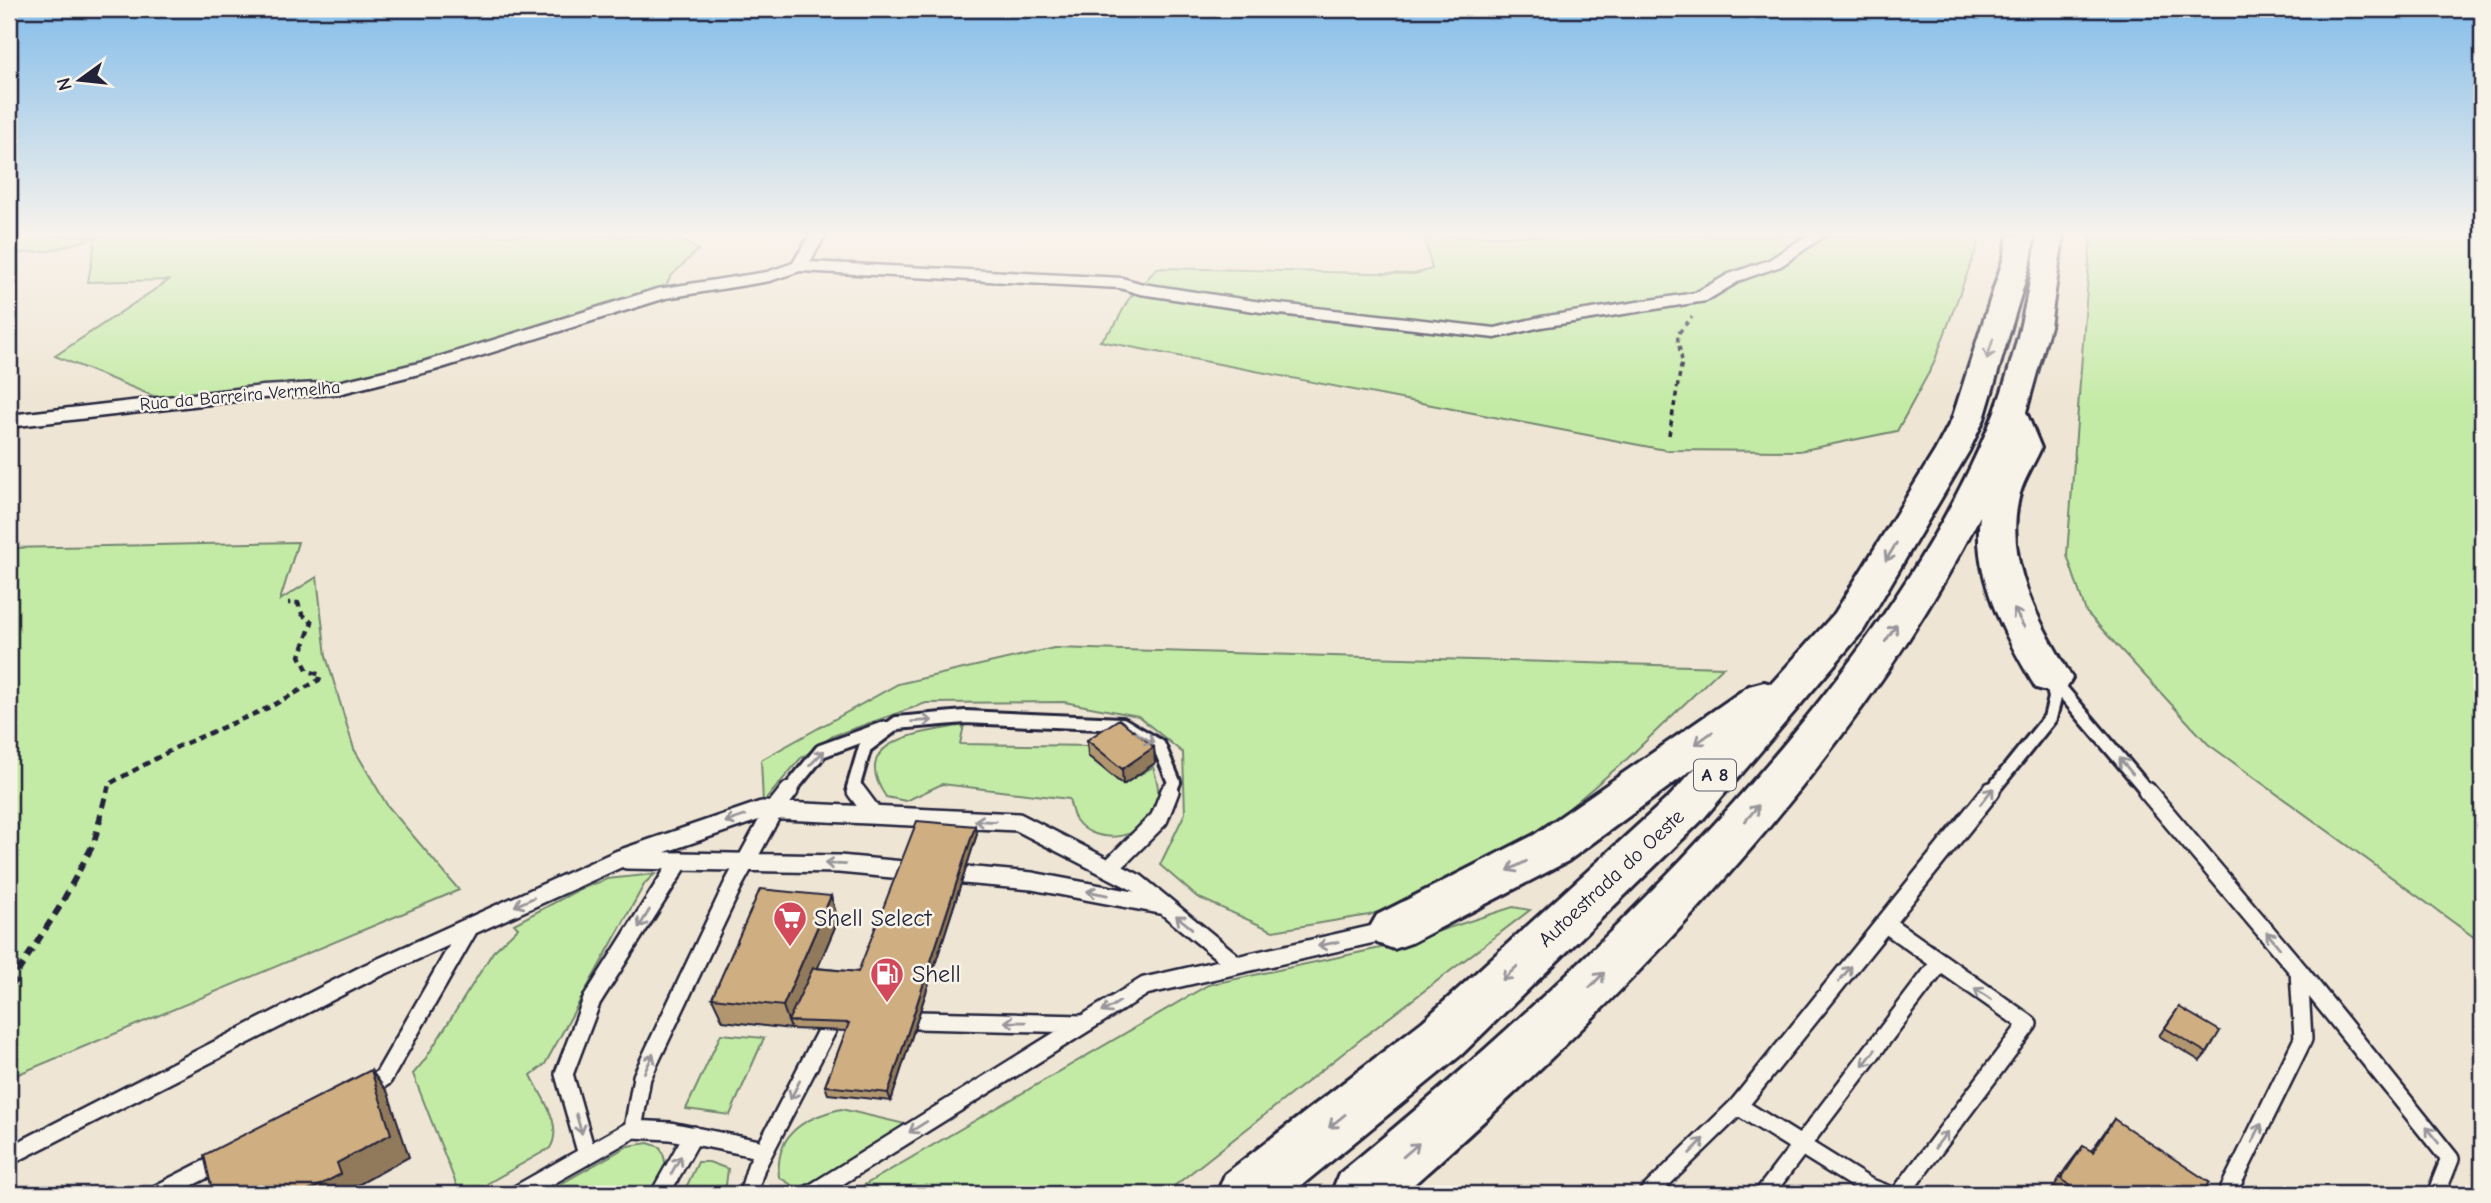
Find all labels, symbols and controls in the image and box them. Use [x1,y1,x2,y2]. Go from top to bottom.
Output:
north arrow [46,46,116,116]
text: N [52,75,77,93]
one-way arrow [1983,337,1995,359]
street label: Rua da Barreira Vermelha [139,377,341,415]
one-way arrow [1883,541,1897,561]
one-way arrow [2012,608,2025,629]
one-way arrow [1884,624,1898,643]
one-way arrow [910,714,933,727]
one-way arrow [1695,730,1714,745]
one-way arrow [1135,731,1155,745]
one-way arrow [808,750,825,767]
one-way arrow [2118,757,2134,775]
road number: A 8 [1694,760,1736,790]
one-way arrow [1980,788,1995,806]
street label: Autoestrada do Oeste [1533,804,1689,952]
one-way arrow [1744,804,1760,822]
one-way arrow [724,813,746,826]
one-way arrow [974,814,997,827]
one-way arrow [824,857,847,870]
one-way arrow [1507,859,1527,873]
one-way arrow [1086,886,1109,899]
one-way arrow [513,896,535,909]
supermarket icon: Shell Select [771,899,809,948]
place label: Shell Select [814,904,933,932]
one-way arrow [637,909,652,928]
one-way arrow [1176,914,1194,929]
one-way arrow [2265,931,2281,949]
one-way arrow [1317,938,1340,952]
fuel station icon: Shell [868,955,906,1004]
place label: Shell [912,960,961,988]
one-way arrow [1502,965,1519,982]
one-way arrow [1837,965,1853,983]
one-way arrow [1589,971,1606,988]
one-way arrow [1974,987,1994,1001]
one-way arrow [1102,999,1121,1014]
one-way arrow [1004,1015,1027,1029]
one-way arrow [1862,1048,1876,1067]
one-way arrow [643,1053,656,1074]
one-way arrow [788,1079,802,1100]
one-way arrow [573,1112,586,1134]
one-way arrow [1329,1114,1347,1129]
one-way arrow [909,1120,928,1135]
one-way arrow [2251,1123,2265,1144]
one-way arrow [2424,1127,2440,1145]
one-way arrow [1933,1131,1948,1149]
one-way arrow [1688,1138,1705,1155]
one-way arrow [1402,1142,1420,1158]
one-way arrow [669,1155,683,1175]

